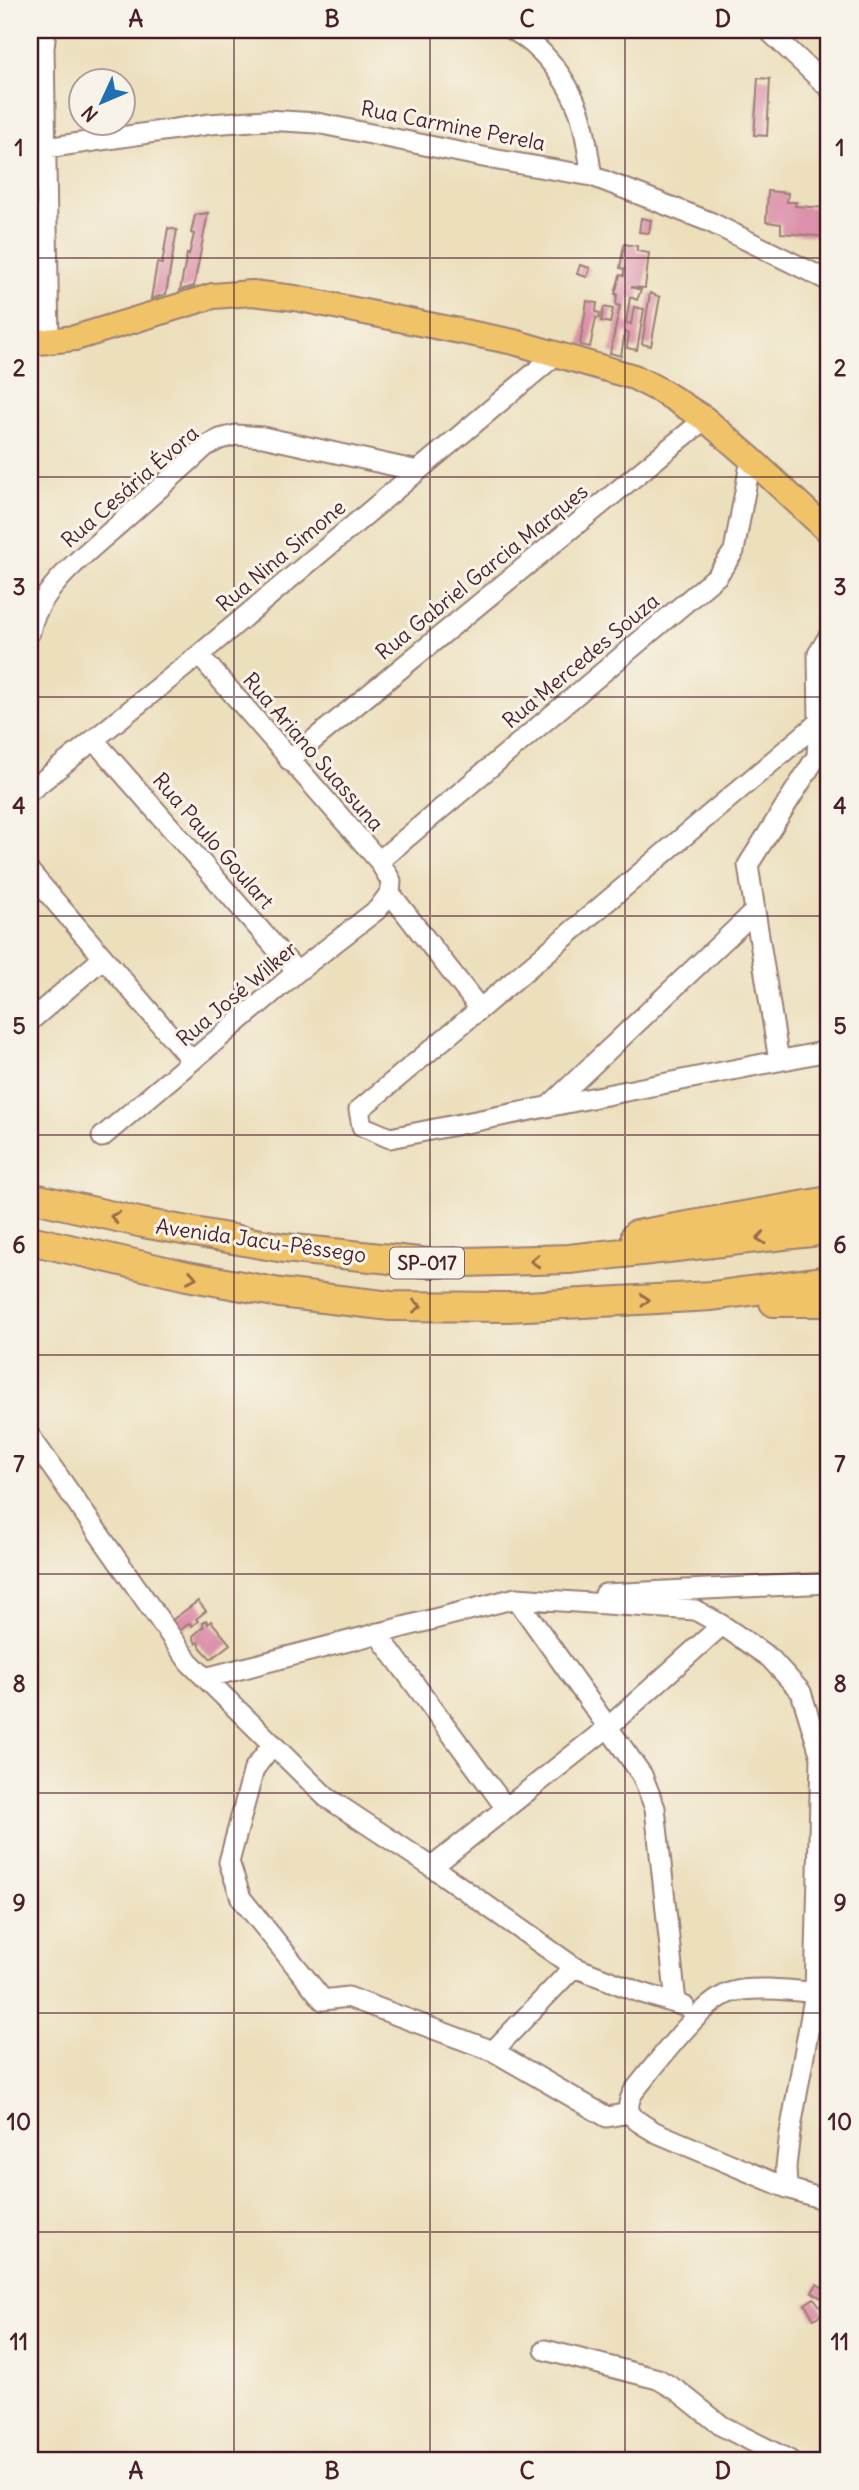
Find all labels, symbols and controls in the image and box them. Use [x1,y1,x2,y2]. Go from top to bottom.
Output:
text: A [129,4,144,33]
text: B [324,4,340,33]
text: C [519,4,535,33]
text: D [715,4,731,33]
north arrow [66,66,136,136]
street label: Rua Carmine Perela [359,94,548,157]
text: N [77,101,103,127]
text: 1 [14,133,24,162]
text: 1 [835,133,845,162]
text: 2 [13,353,26,382]
text: 2 [834,353,847,382]
street label: Rua Cesária Évora [55,420,204,554]
street label: Rua Gabriel Garcia Marques [370,478,593,666]
street label: Rua Nina Simone [210,494,351,618]
text: 3 [12,572,26,601]
text: 3 [833,572,847,601]
street label: Rua Mercedes Souza [497,587,665,734]
street label: Rua Ariano Suassuna [237,667,390,837]
street label: Rua Paulo Goulart [147,767,280,914]
text: 4 [12,791,26,820]
text: 4 [833,791,847,820]
street label: Rua José Wilker [171,935,303,1052]
text: 5 [12,1011,26,1040]
text: 5 [833,1011,847,1040]
one-way arrow [109,1211,121,1225]
street label: Avenida Jacu-Pêssego [154,1212,368,1269]
text: 6 [12,1230,26,1259]
one-way arrow [756,1230,767,1245]
text: 6 [833,1230,847,1259]
road number: SP-017 [390,1247,464,1278]
one-way arrow [529,1253,540,1268]
one-way arrow [186,1269,198,1284]
one-way arrow [639,1293,650,1308]
one-way arrow [413,1298,423,1314]
text: 7 [13,1449,25,1478]
text: 7 [834,1449,846,1478]
text: 8 [12,1669,26,1698]
text: 8 [833,1669,847,1698]
text: 9 [12,1888,26,1917]
text: 9 [833,1888,847,1917]
text: 10 [7,2107,31,2136]
text: 10 [828,2107,852,2136]
text: 11 [10,2327,28,2356]
text: 11 [831,2327,849,2356]
text: A [129,2456,144,2485]
text: B [324,2456,340,2485]
text: C [519,2456,535,2485]
text: D [715,2456,731,2485]

